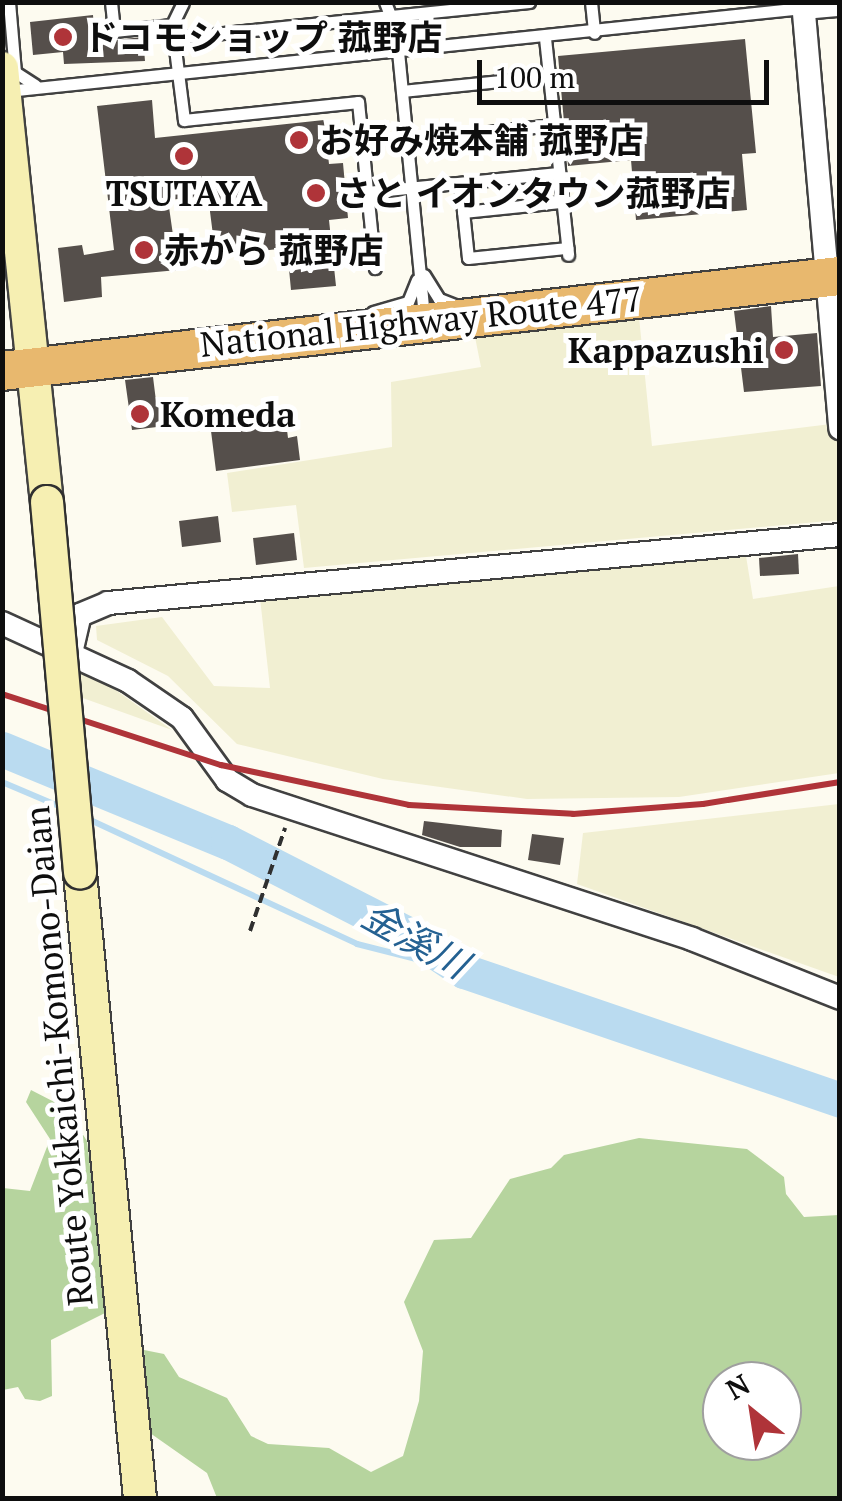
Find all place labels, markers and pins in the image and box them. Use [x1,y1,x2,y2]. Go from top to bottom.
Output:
place label: ドコモショップ 菰野店 [83,16,442,58]
marker: ドコモショップ 菰野店 [52,26,74,48]
place label: お好み焼本舗 菰野店 [319,119,643,161]
marker: お好み焼本舗 菰野店 [288,129,310,151]
marker: TSUTAYA [173,145,195,167]
place label: TSUTAYA [106,172,262,214]
place label: さと イオンタウン菰野店 [336,172,730,214]
marker: さと イオンタウン菰野店 [305,182,327,204]
place label: 赤から 菰野店 [164,229,383,271]
marker: 赤から 菰野店 [133,239,155,261]
place label: Kappazushi [568,329,764,371]
marker: Kappazushi [773,339,795,361]
place label: Komeda [160,393,296,435]
marker: Komeda [129,403,151,425]

